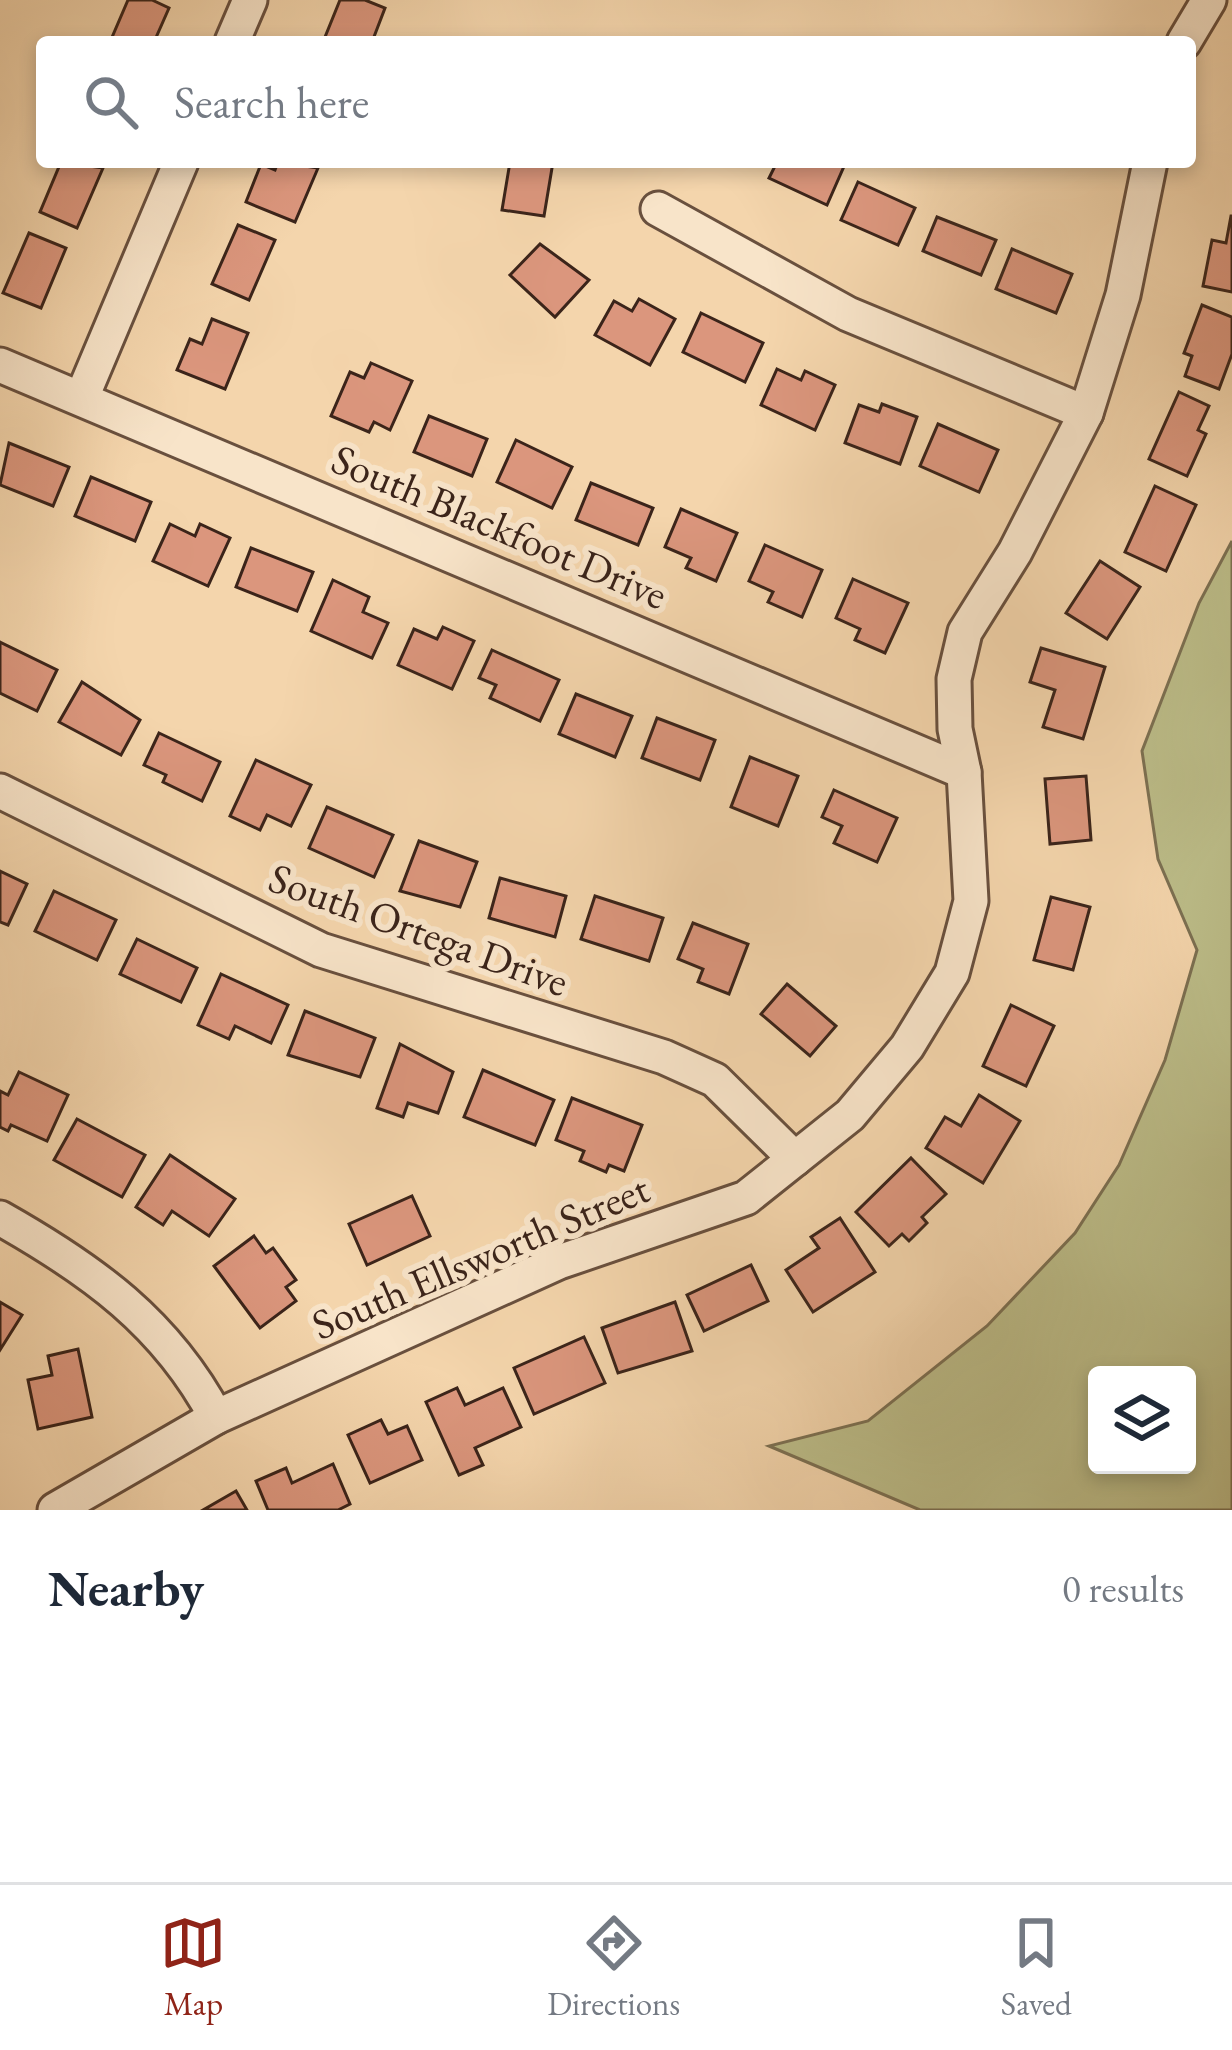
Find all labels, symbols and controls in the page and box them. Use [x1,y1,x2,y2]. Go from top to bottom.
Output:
search box [36,36,1196,168]
icon: search [78,69,144,135]
text: Search here [174,73,369,131]
street label: South Blackfoot Drive [324,431,676,622]
street label: South Ortega Drive [262,850,576,1009]
street label: South Ellsworth Street [303,1161,657,1352]
map controls [1088,1366,1196,1474]
button: layers [1088,1366,1196,1474]
text: Nearby [48,1555,204,1621]
text: 0 results [1062,1563,1184,1614]
tab: Map [160,1910,226,2025]
tab: Directions [547,1910,680,2025]
tab: Saved [1001,1910,1072,2025]

